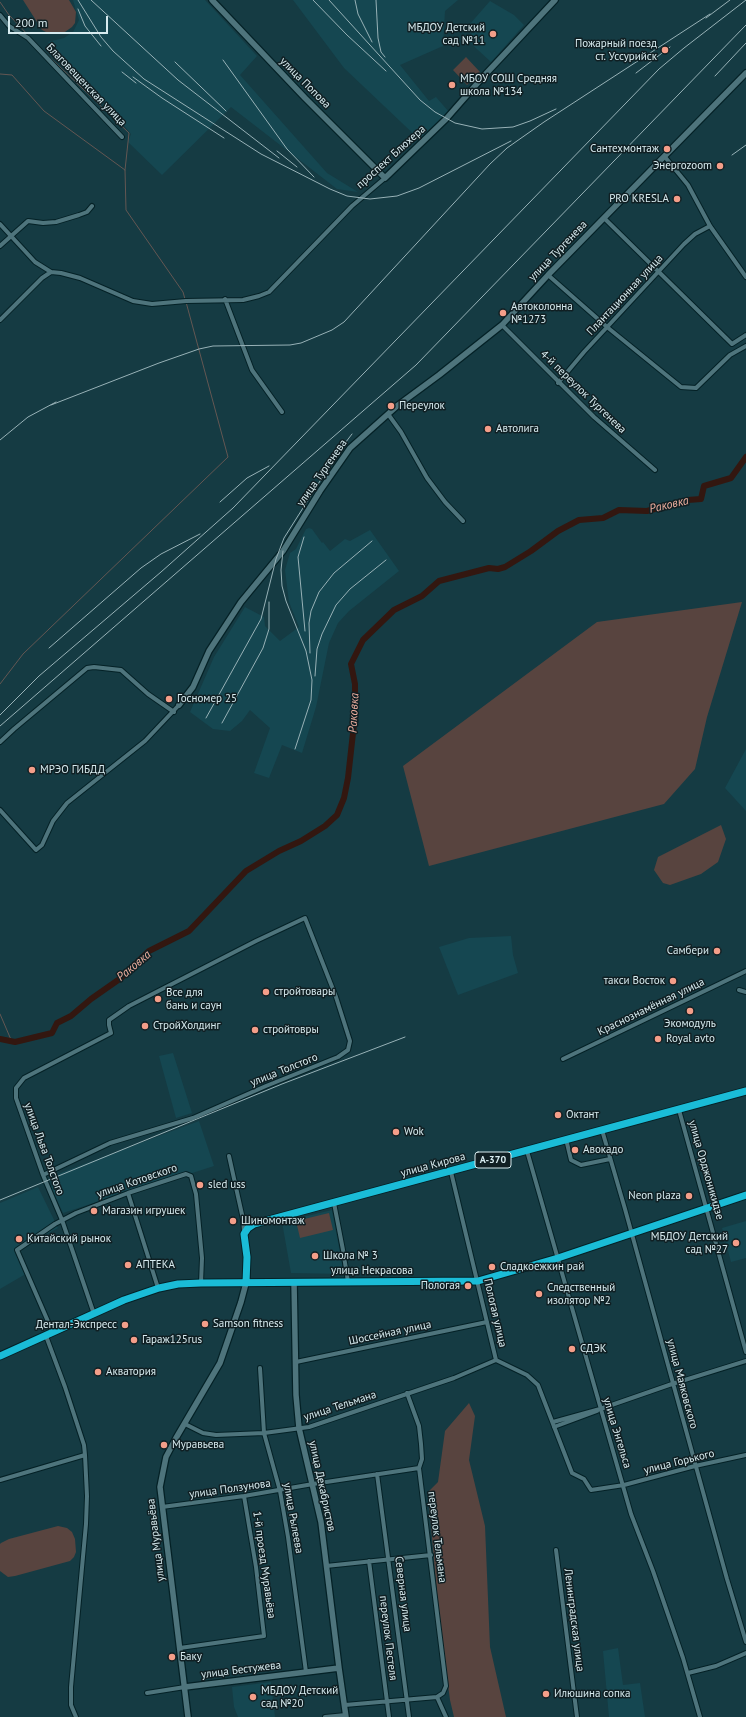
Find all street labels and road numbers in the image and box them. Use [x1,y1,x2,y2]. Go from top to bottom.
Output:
street label: Благовещенская улица [43,41,129,129]
street label: улица Попова [277,55,333,111]
street label: проспект Блюхера [354,123,428,191]
street label: улица Тургенева [526,218,590,284]
street label: Плантационная улица [584,252,666,338]
street label: 4-й переулок Тургенева [537,348,629,436]
street label: улица Тургенева [294,437,350,509]
street label: Краснознамённая улица [595,975,707,1039]
street label: улица Толстого [248,1050,320,1090]
street label: улица Льва Толстого [21,1101,67,1197]
street label: улица Орджоникидзе [685,1119,727,1221]
street label: улица Кирова [399,1150,467,1180]
road number: А-370 [475,1152,511,1168]
street label: улица Котовского [95,1161,179,1201]
street label: улица Некрасова [331,1264,413,1278]
street label: Пологая улица [481,1277,509,1349]
street label: Шоссейная улица [347,1318,433,1348]
street label: улица Маяковского [664,1338,700,1430]
street label: улица Тельмана [302,1388,378,1424]
street label: улица Энгельса [600,1396,634,1470]
street label: улица Декабристов [306,1439,338,1533]
street label: улица Горького [642,1447,716,1477]
street label: улица Ползунова [188,1477,272,1501]
street label: улица Рылеева [280,1482,306,1554]
street label: переулок Тельмана [425,1491,449,1583]
street label: улица Муравьёва [144,1498,168,1582]
street label: 1-й проезд Муравьёва [250,1511,278,1619]
street label: Северная улица [392,1555,414,1633]
street label: Ленинградская улица [561,1568,587,1672]
street label: переулок Пестеля [376,1595,400,1681]
street label: улица Бестужева [200,1659,282,1681]

